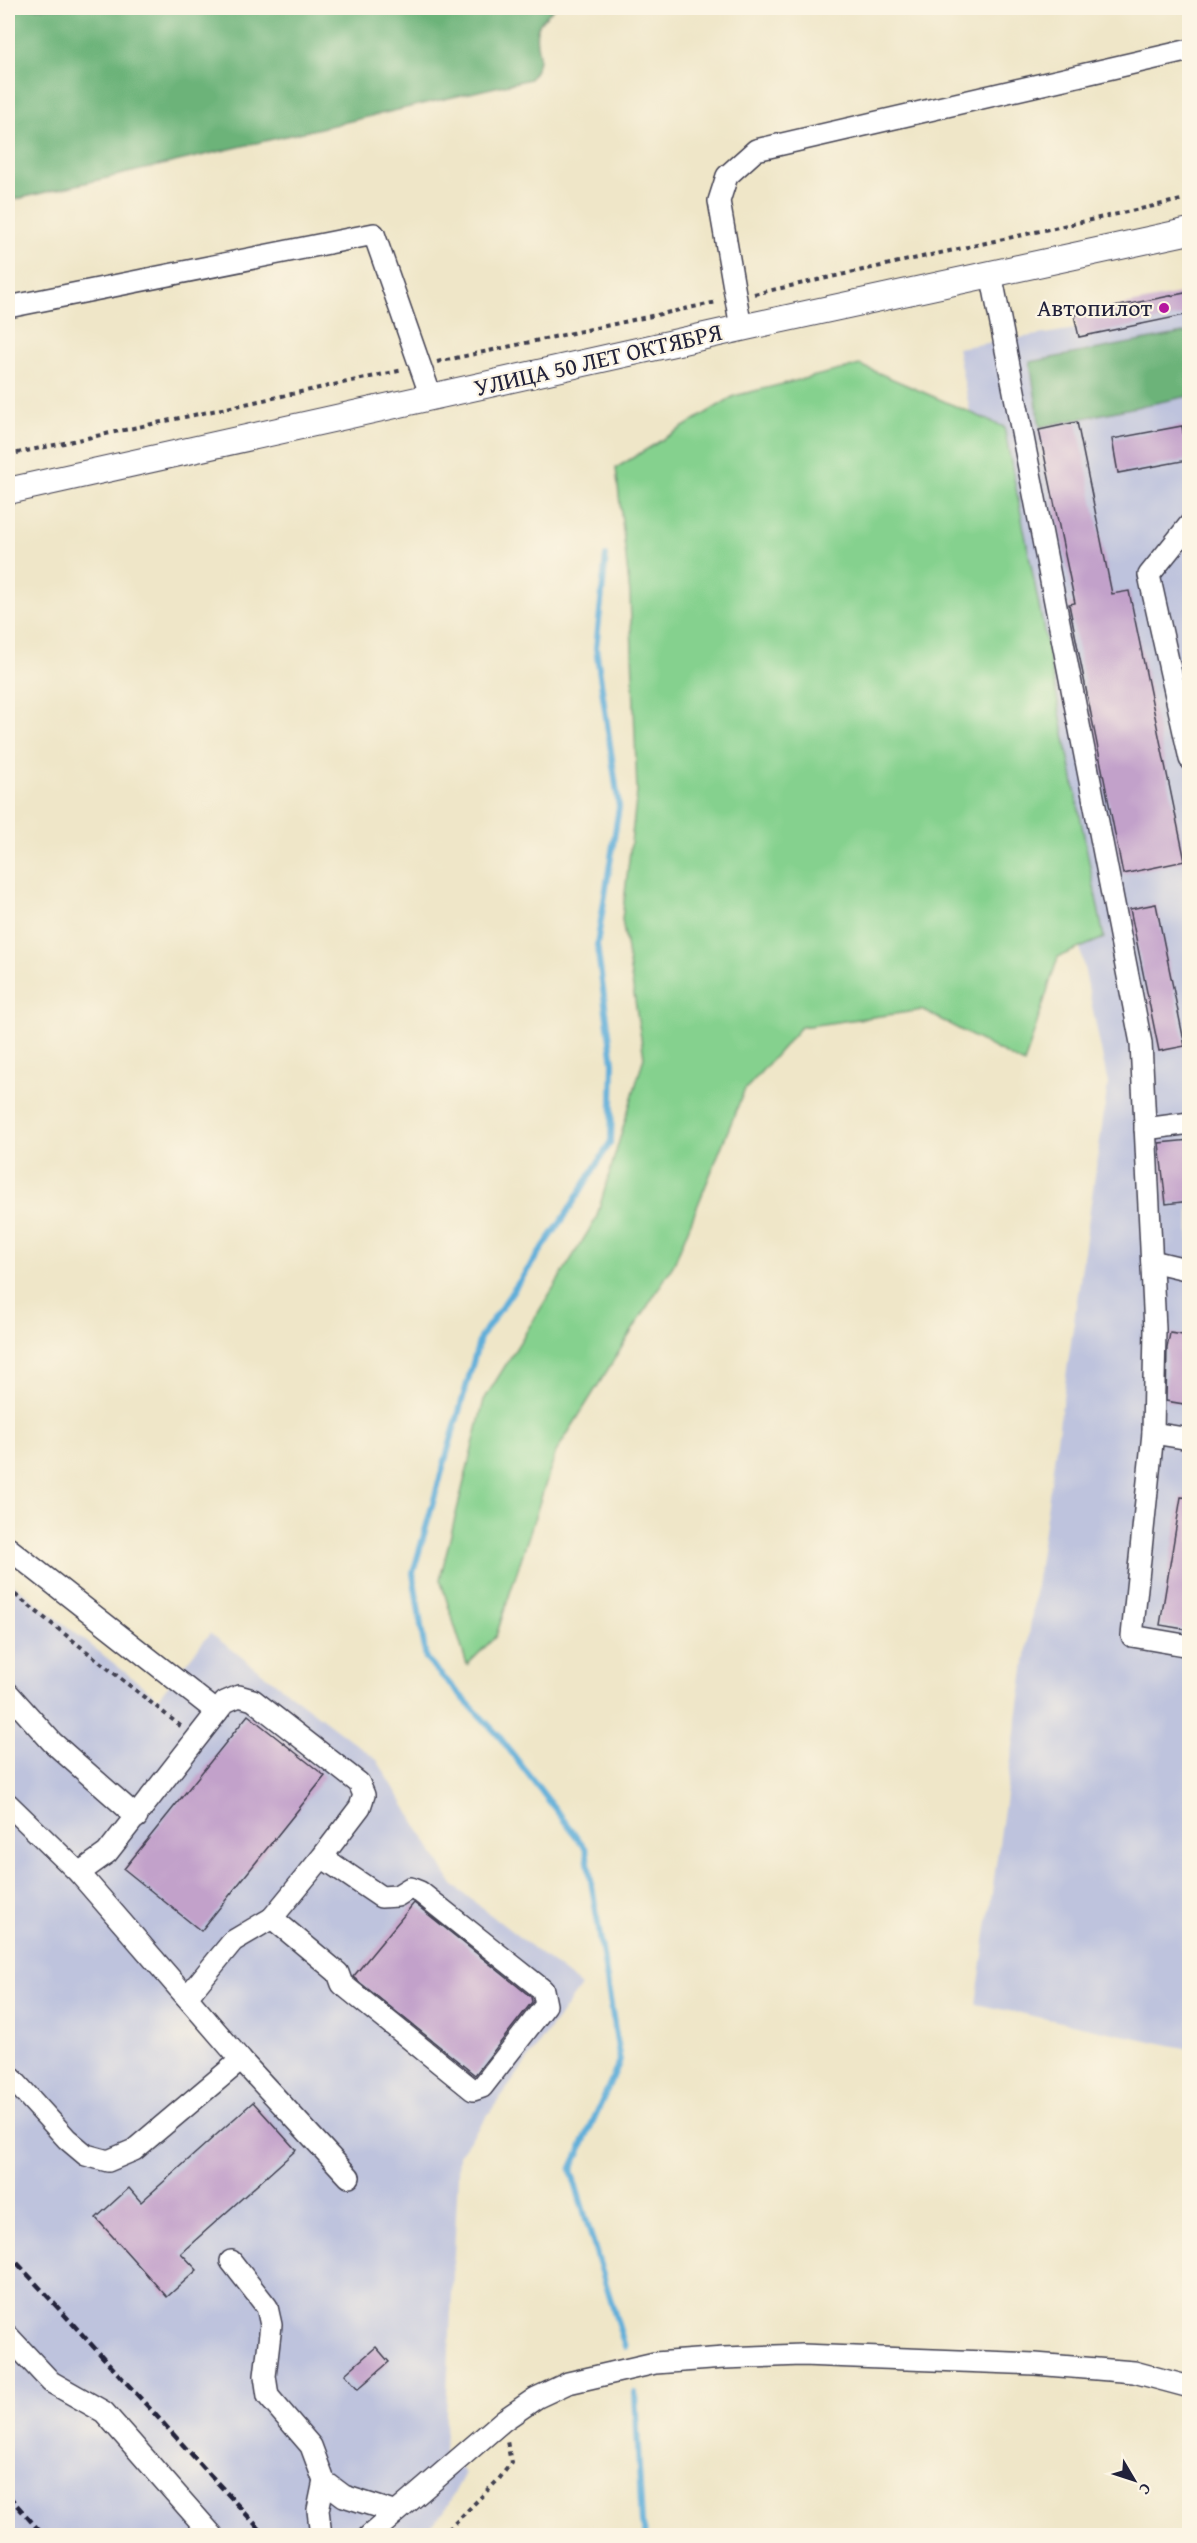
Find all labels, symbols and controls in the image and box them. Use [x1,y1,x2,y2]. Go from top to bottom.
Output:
place label: Автопилот [1037,290,1152,325]
marker: Автопилот [1157,301,1171,315]
street label: УЛИЦА 50 ЛЕТ ОКТЯБРЯ [471,314,725,405]
north arrow [1104,2450,1164,2510]
text: С [1133,2478,1158,2501]

